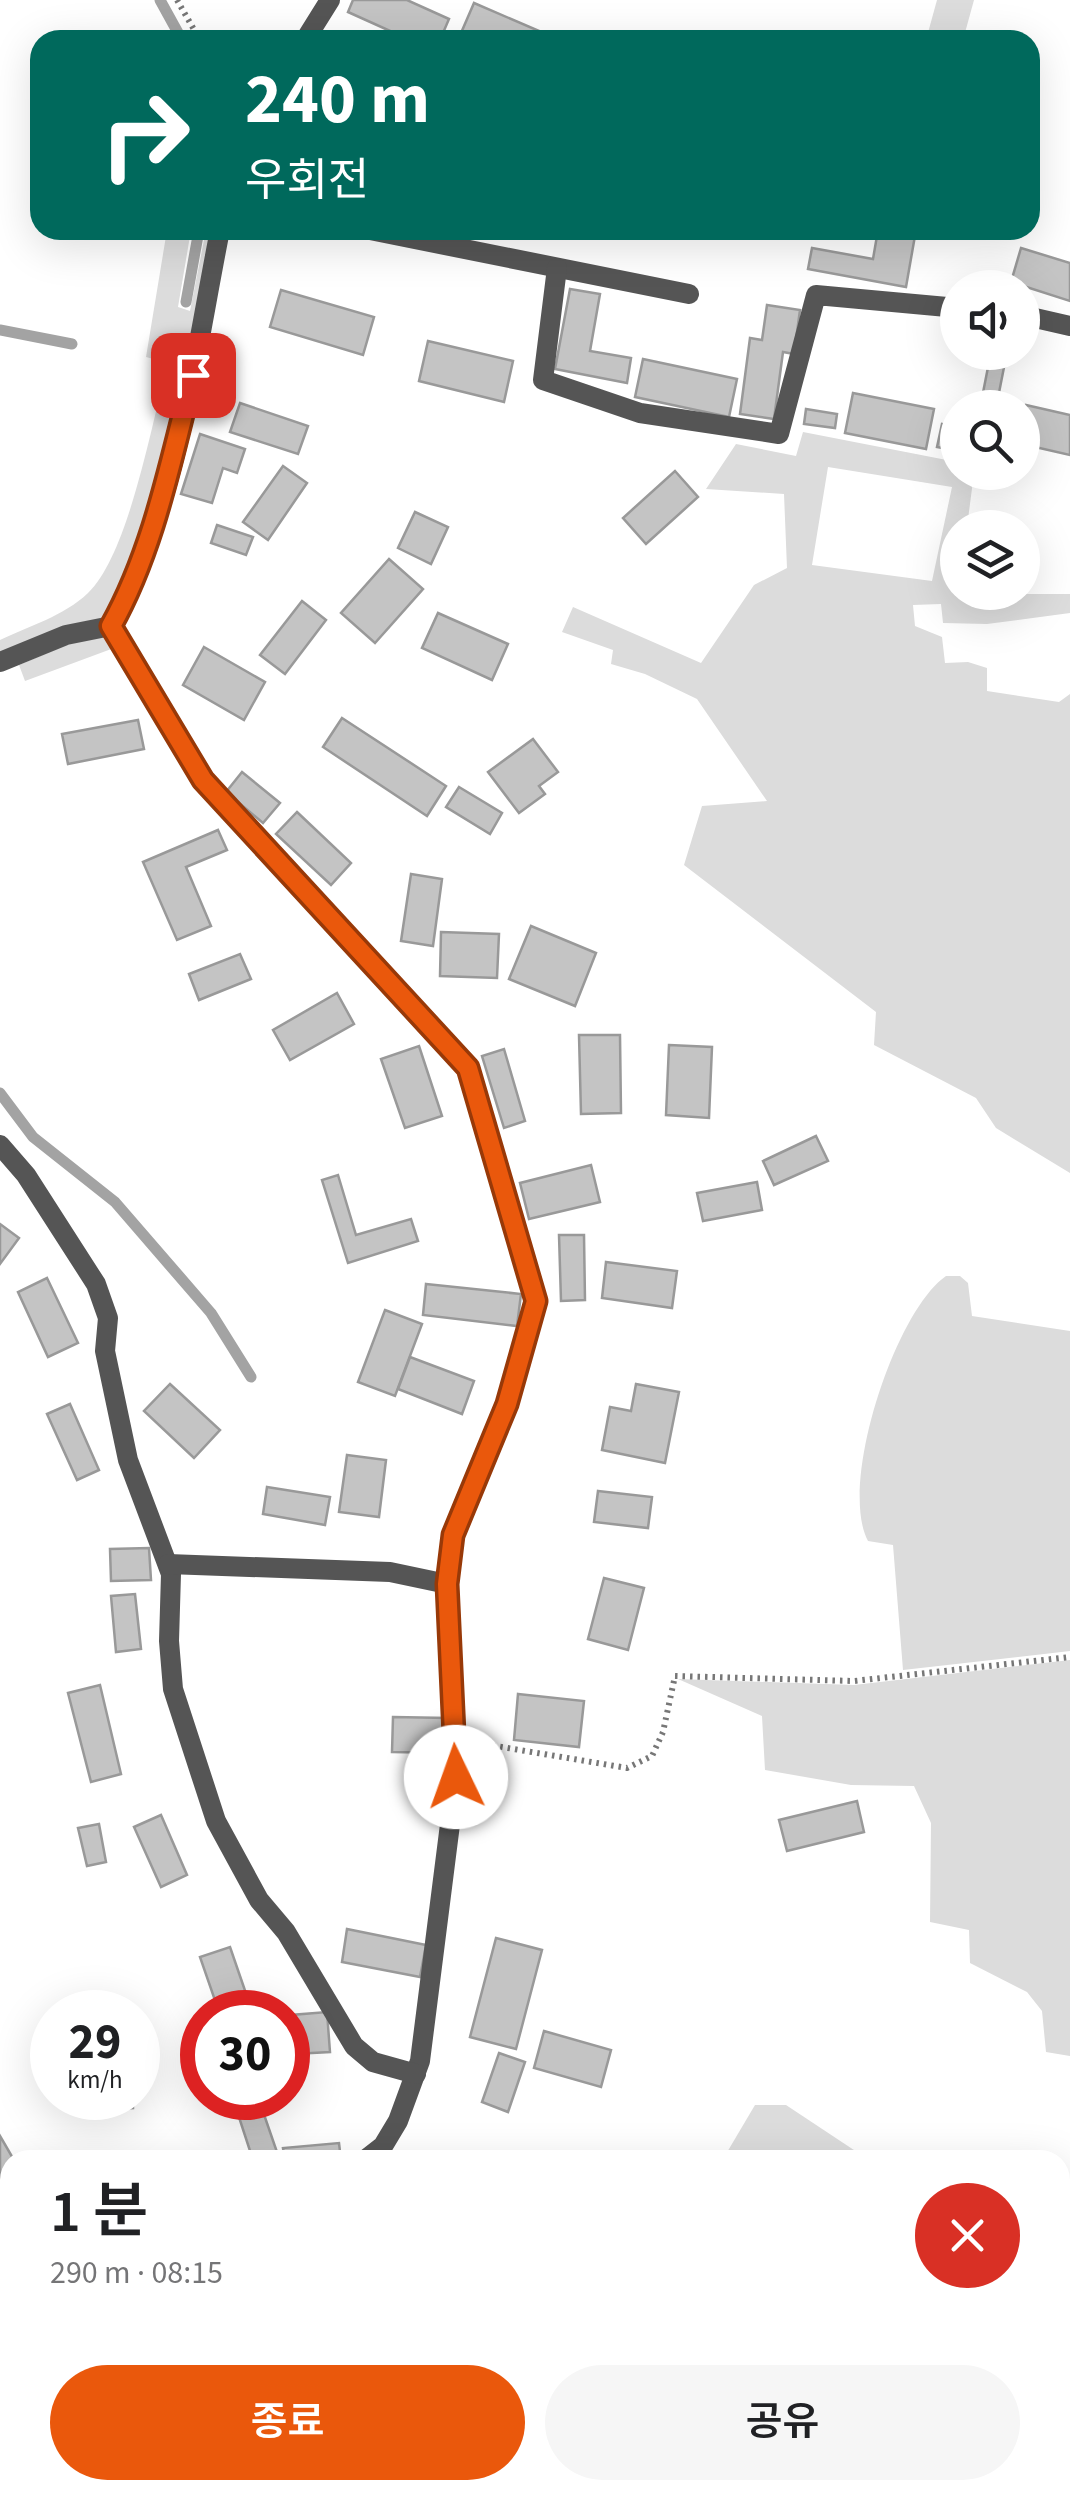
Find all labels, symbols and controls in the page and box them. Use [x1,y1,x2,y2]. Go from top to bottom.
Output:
text: 240 m [245,50,430,150]
icon: right [80,70,210,200]
text: 우회전 [245,149,369,213]
map controls [940,270,1040,610]
button: sound [940,270,1040,370]
pin [151,333,236,418]
icon: arrive [166,348,221,403]
button: search [940,390,1040,490]
button: layers [940,510,1040,610]
position arrow [404,1725,508,1829]
speed limit sign: 30 [180,1990,310,2120]
text: 29 [69,2007,121,2078]
text: km/h [67,2062,123,2098]
text: 1 분 [50,2170,148,2255]
button: close [915,2183,1020,2288]
text: 290 m · 08:15 [50,2250,223,2296]
button: 종료 [50,2365,525,2480]
button: 공유 [545,2365,1020,2480]

